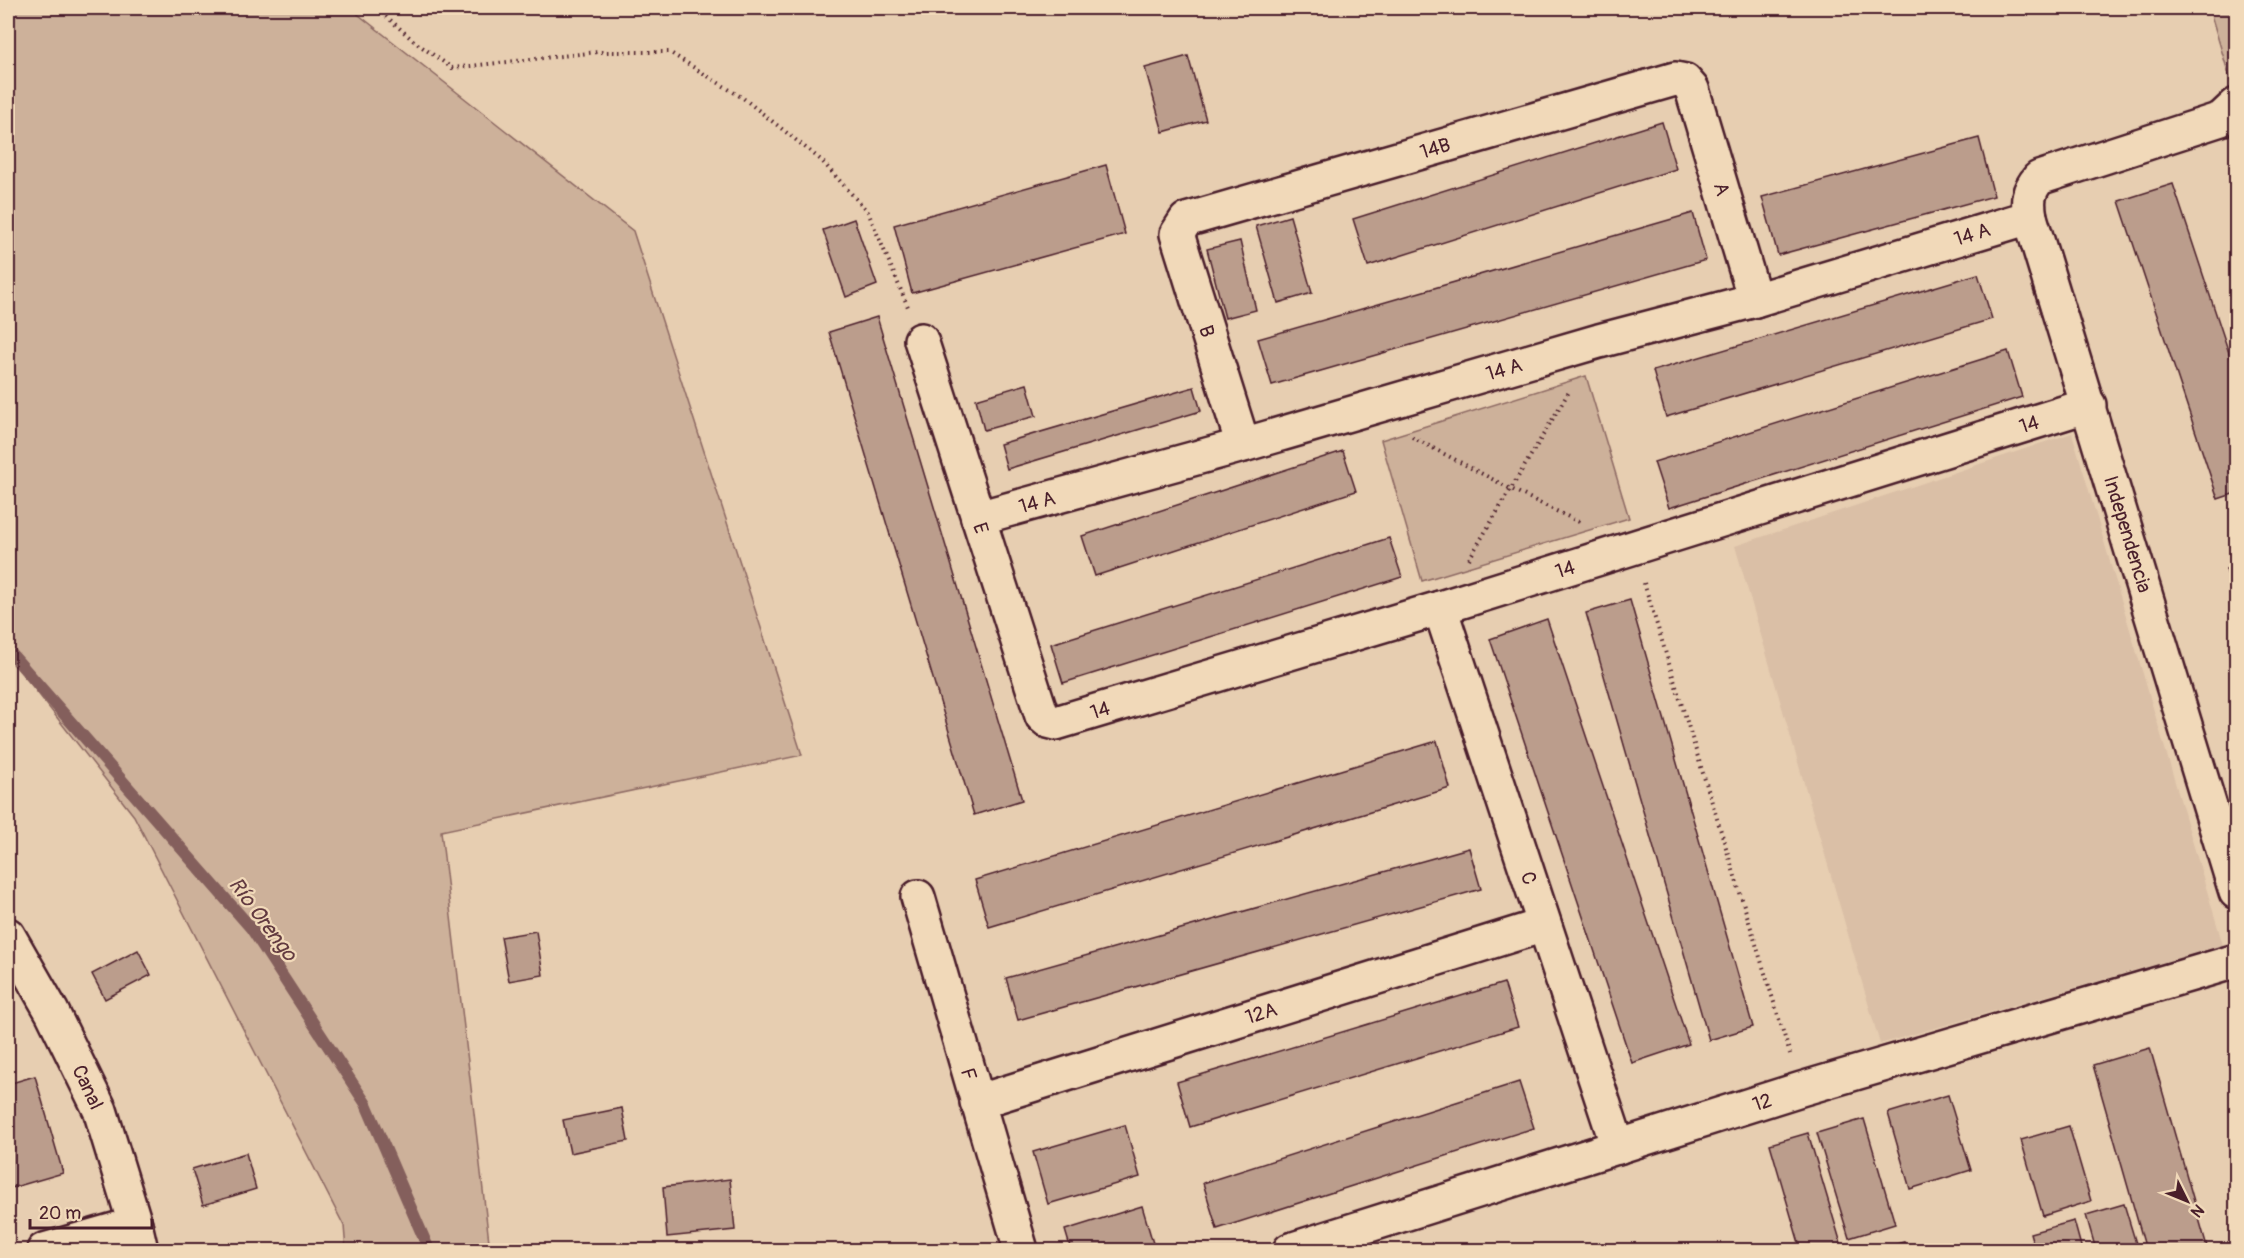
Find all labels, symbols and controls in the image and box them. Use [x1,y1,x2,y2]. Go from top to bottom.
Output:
street label: 14B [1417,132,1453,165]
street label: A [1708,179,1735,199]
street label: 14 A [1951,217,1993,252]
street label: B [1193,322,1220,340]
street label: 14 A [1483,352,1525,387]
street label: 14 [2016,410,2042,439]
street label: Independencia [2098,473,2157,596]
street label: 14 A [1016,486,1058,519]
street label: E [967,519,994,537]
street label: 14 [1552,555,1578,584]
street label: 14 [1087,696,1113,725]
street label: C [1515,868,1542,888]
water label: Río Orengo [222,872,304,968]
street label: 12A [1242,997,1280,1030]
street label: Canal [66,1061,109,1114]
street label: F [955,1065,982,1083]
street label: 12 [1749,1088,1775,1117]
north arrow [2157,1171,2217,1231]
scale bar [30,1192,152,1230]
text: N [2186,1200,2208,1221]
text: 20 m [39,1202,81,1225]

